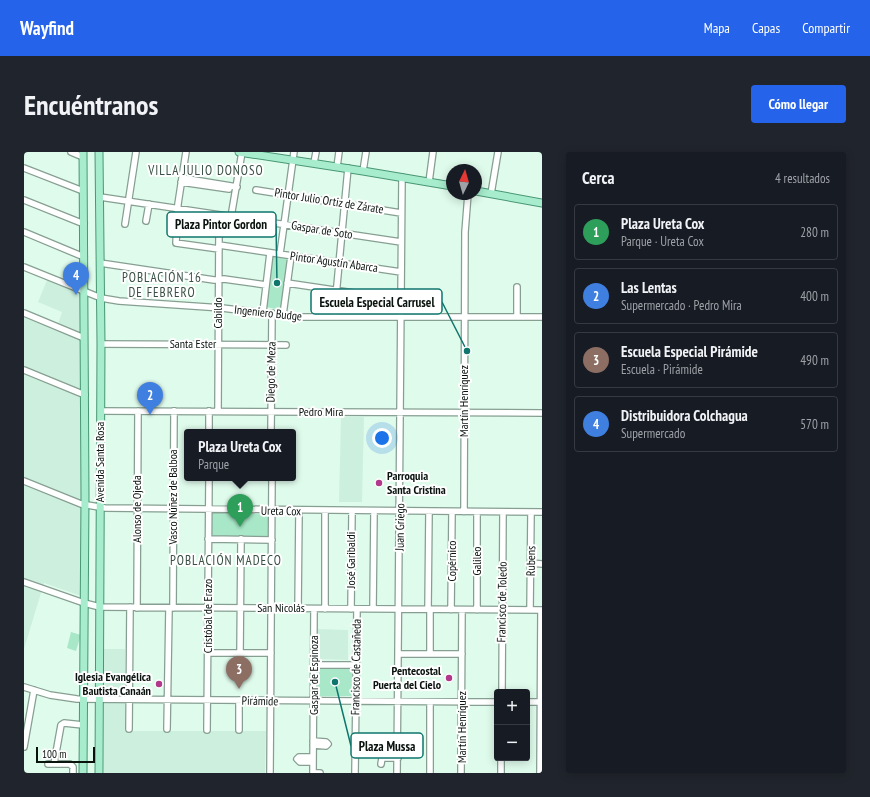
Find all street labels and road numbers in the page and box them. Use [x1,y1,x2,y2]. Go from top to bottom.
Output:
street label: Pintor Julio Ortiz de Zárate [273,184,385,217]
street label: Gaspar de Soto [290,217,354,242]
street label: Pintor Agustín Abarca [289,248,379,275]
street label: Cabildo [210,297,225,329]
street label: Ingeniero Budge [233,301,303,324]
street label: Santa Ester [170,336,217,351]
street label: Diego de Meza [262,341,279,403]
street label: Martín Henríquez [456,365,471,437]
street label: Pedro Mira [299,404,343,419]
street label: Avenida Santa Rosa [92,422,107,502]
street label: Vasco Núñez de Balboa [165,449,180,546]
street label: Alonso de Ojeda [129,475,144,543]
street label: Ureta Cox [261,503,301,518]
street label: Juan Griego [392,503,407,552]
street label: José Garibaldi [343,532,358,589]
street label: Copérnico [444,541,459,581]
street label: Rubens [523,546,538,576]
street label: Galileo [469,547,484,575]
street label: Francisco de Toledo [493,561,510,643]
street label: Cristóbal de Erazo [200,579,215,653]
street label: San Nicolás [257,600,305,615]
street label: Francisco de Castañeda [347,619,364,715]
street label: Gaspar de Espinoza [306,635,321,715]
street label: Martín Henríquez [454,691,469,763]
street label: Pirámide [242,693,279,708]

